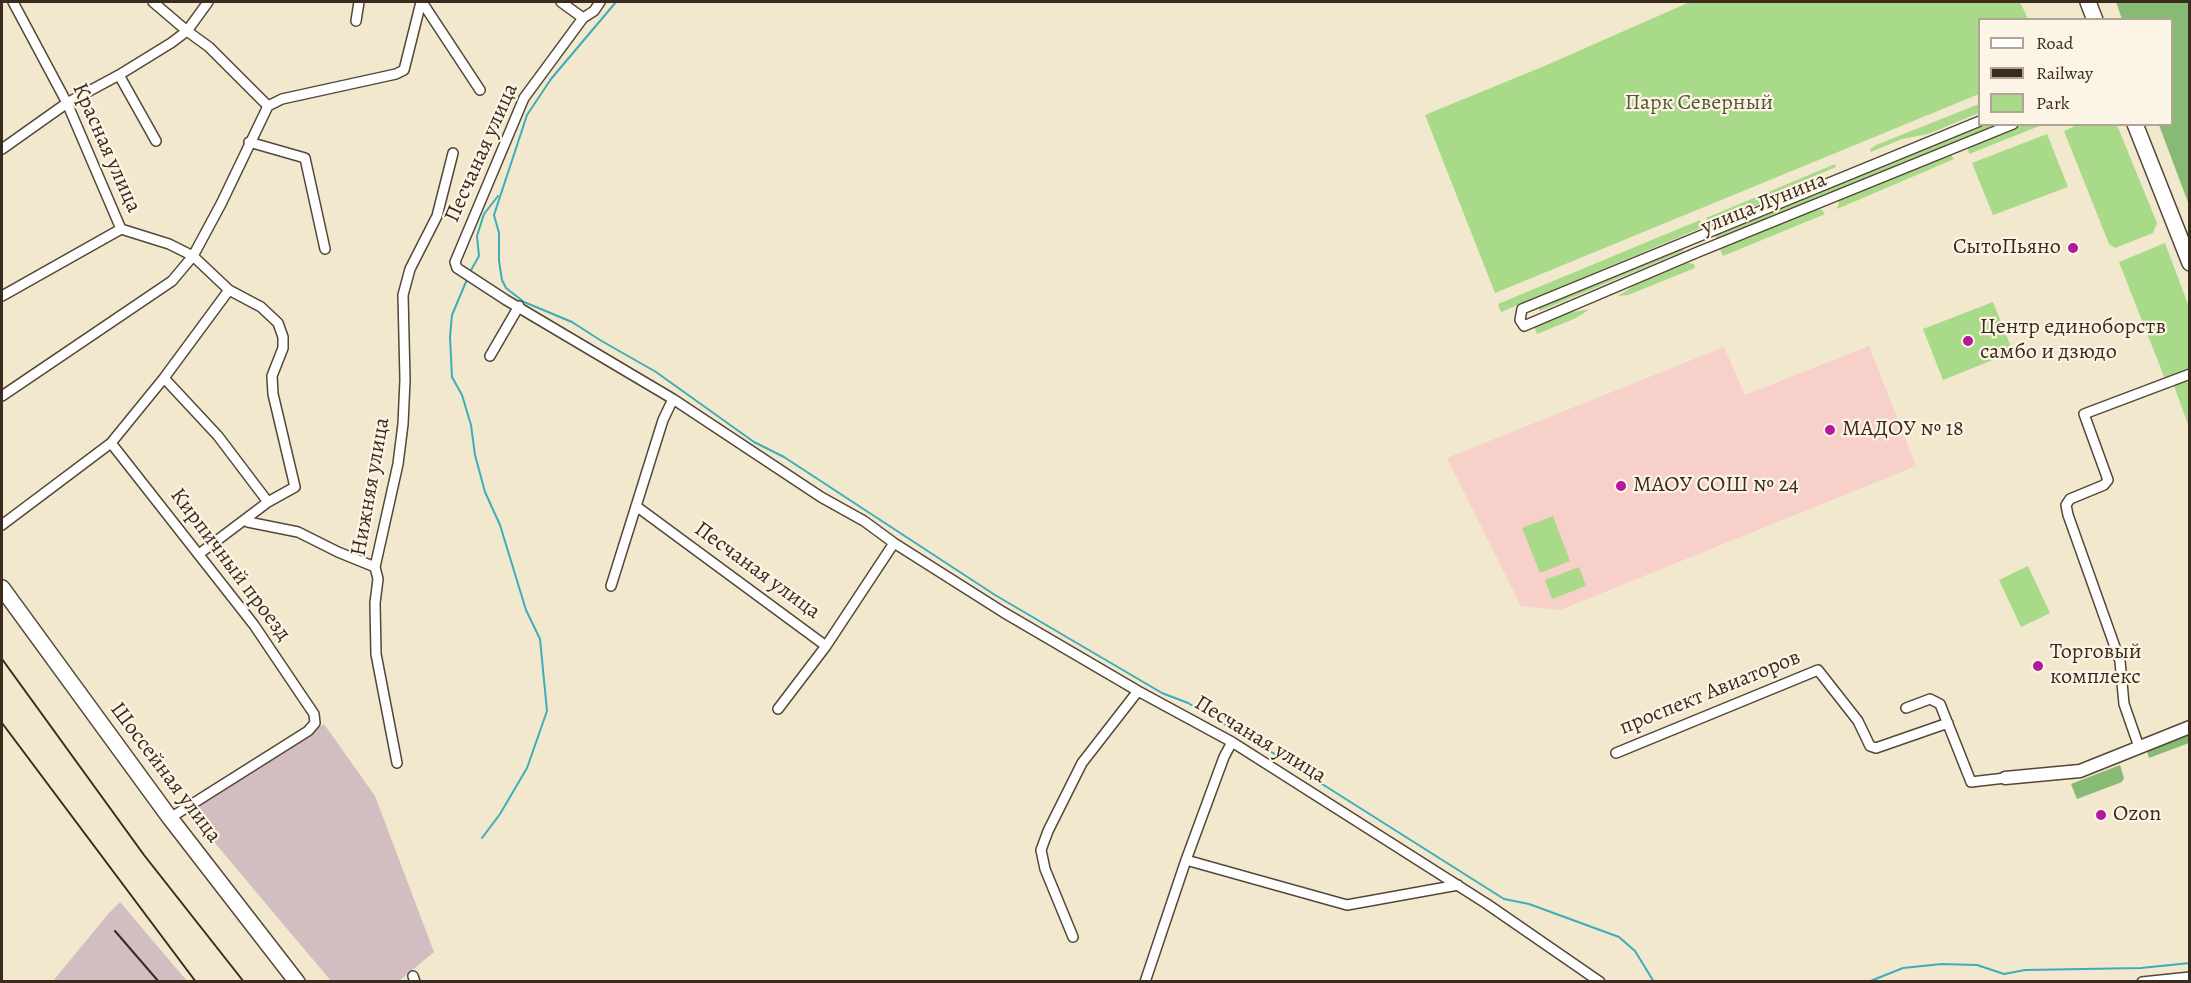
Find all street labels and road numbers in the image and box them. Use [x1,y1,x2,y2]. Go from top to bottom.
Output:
street label: Красная улица [66,79,146,217]
street label: Песчаная улица [440,79,524,227]
street label: улица Лунина [1697,167,1831,241]
street label: Нижняя улица [346,416,396,558]
street label: Кирпичный проезд [164,483,296,647]
street label: Песчаная улица [689,516,825,626]
street label: проспект Авиаторов [1616,645,1804,741]
street label: Песчаная улица [1189,690,1331,790]
street label: Шоссейная улица [103,697,227,849]

